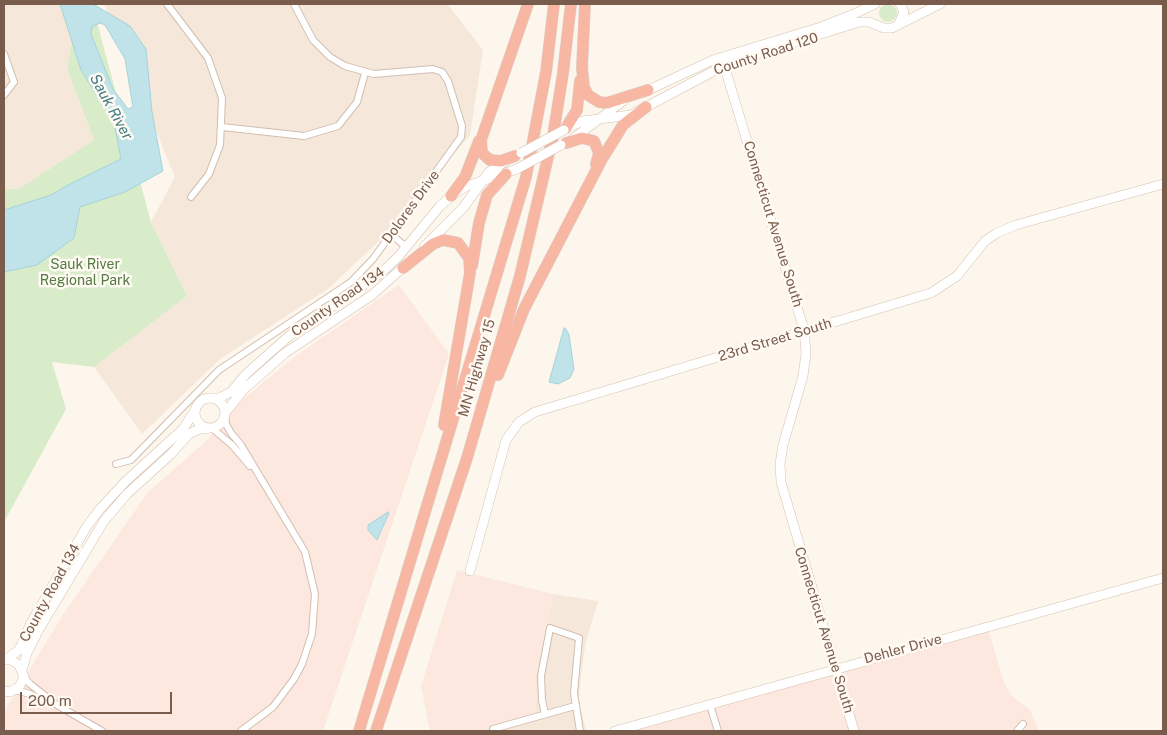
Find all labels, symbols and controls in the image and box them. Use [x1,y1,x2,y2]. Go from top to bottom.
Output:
street label: County Road 120 [712,29,820,79]
water label: Sauk River [86,71,136,143]
street label: Connecticut Avenue South [740,139,806,309]
street label: Dolores Drive [379,167,443,247]
park label: Sauk River Regional Park [40,257,130,290]
street label: County Road 134 [288,264,388,340]
street label: 23rd Street South [716,315,834,365]
street label: MN Highway 15 [455,317,499,419]
street label: County Road 134 [16,541,84,645]
street label: Connecticut Avenue South [791,545,857,715]
street label: Dehler Drive [862,631,944,667]
scale bar [22,682,175,714]
text: 200 m [28,692,72,709]

